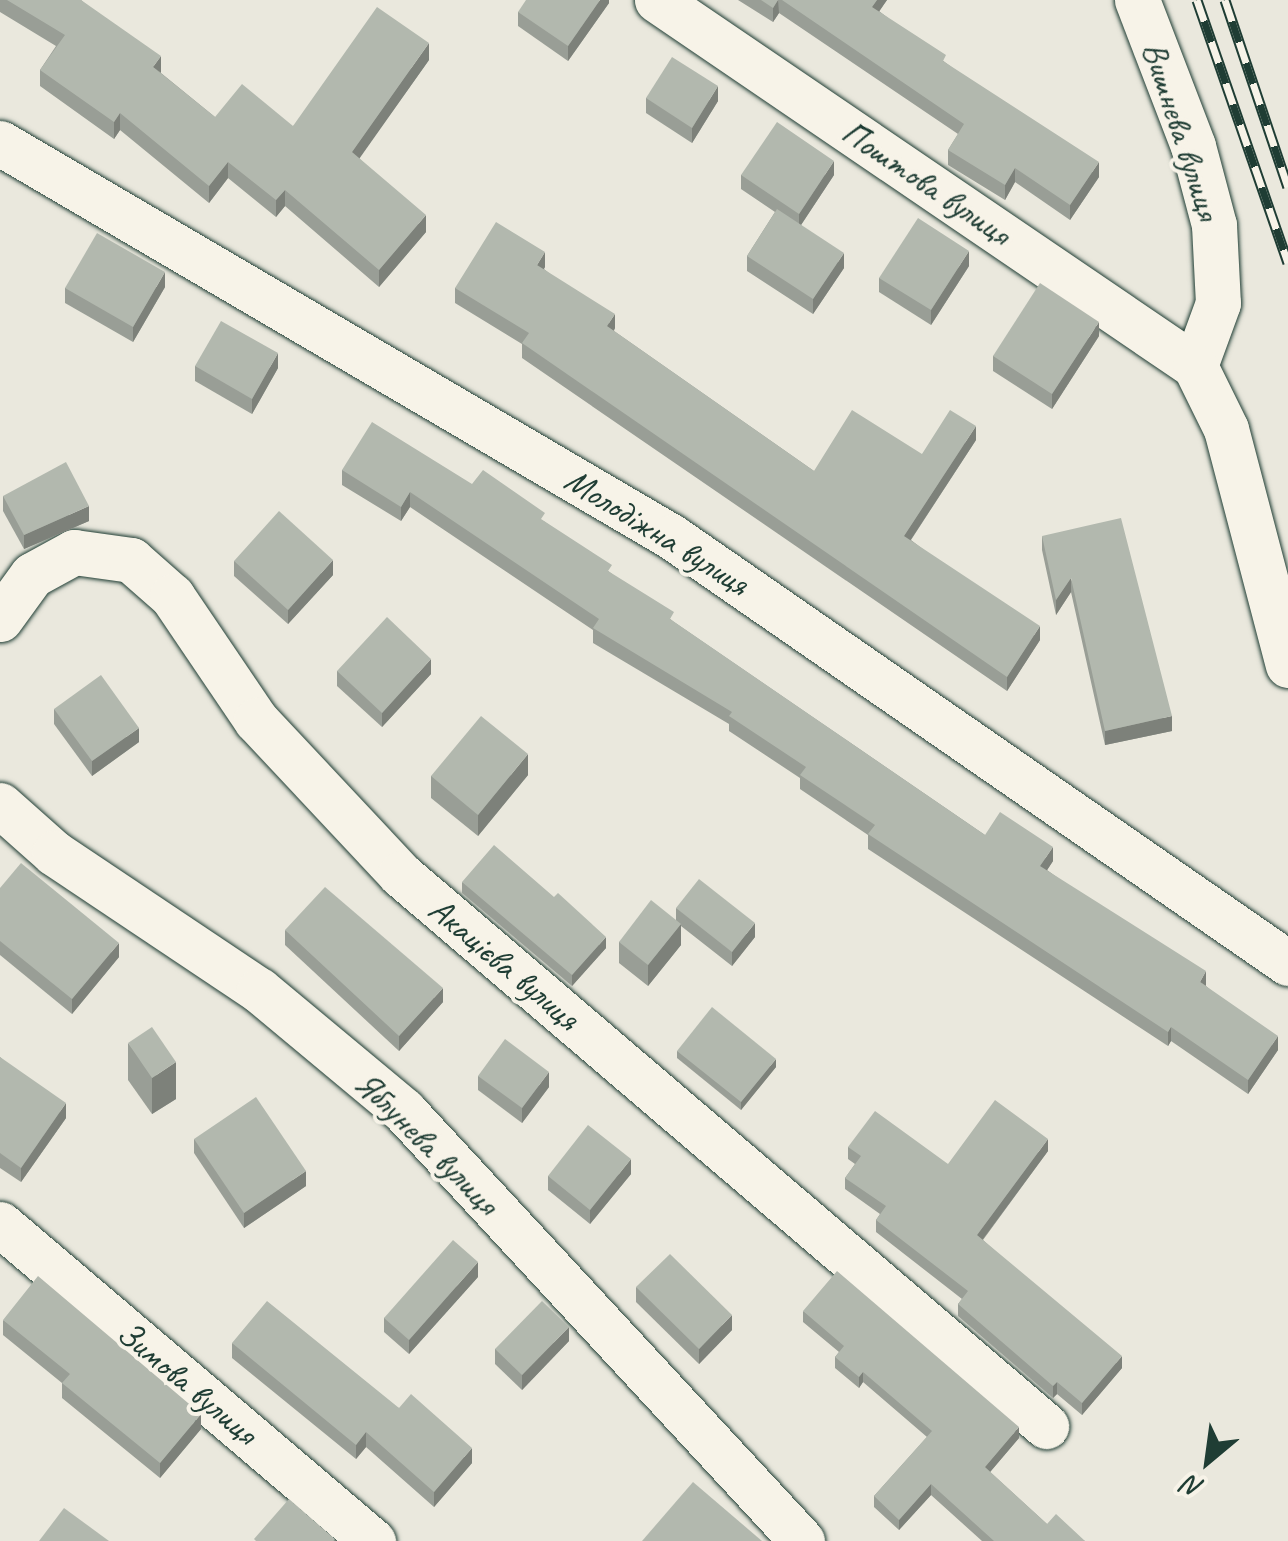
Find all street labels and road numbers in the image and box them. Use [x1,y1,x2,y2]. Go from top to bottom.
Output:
street label: Вишнева вулиця [1133,37,1229,225]
street label: Поштова вулиця [834,111,1018,255]
street label: Молодіжна вулиця [557,459,757,605]
street label: Акацієва вулиця [419,888,589,1040]
street label: Яблунева вулиця [347,1063,507,1223]
street label: Зимова вулиця [109,1313,265,1453]

